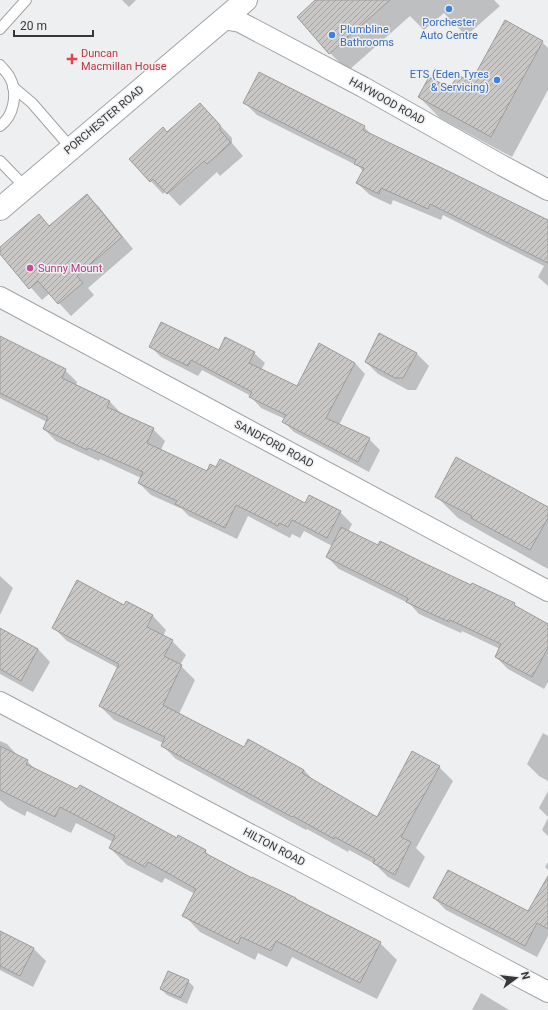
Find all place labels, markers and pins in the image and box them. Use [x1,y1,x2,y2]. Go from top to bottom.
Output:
marker: Porchester Auto Centre [444,4,454,14]
place label: Porchester Auto Centre [420,16,478,42]
place label: Plumbline Bathrooms [340,23,394,49]
marker: Plumbline Bathrooms [327,30,337,40]
place label: Duncan Macmillan House [81,47,167,73]
marker: Duncan Macmillan House [66,53,78,65]
place label: ETS (Eden Tyres & Servicing) [410,68,489,94]
marker: ETS (Eden Tyres & Servicing) [492,75,502,85]
place label: Sunny Mount [38,262,103,275]
marker: Sunny Mount [25,263,35,273]

